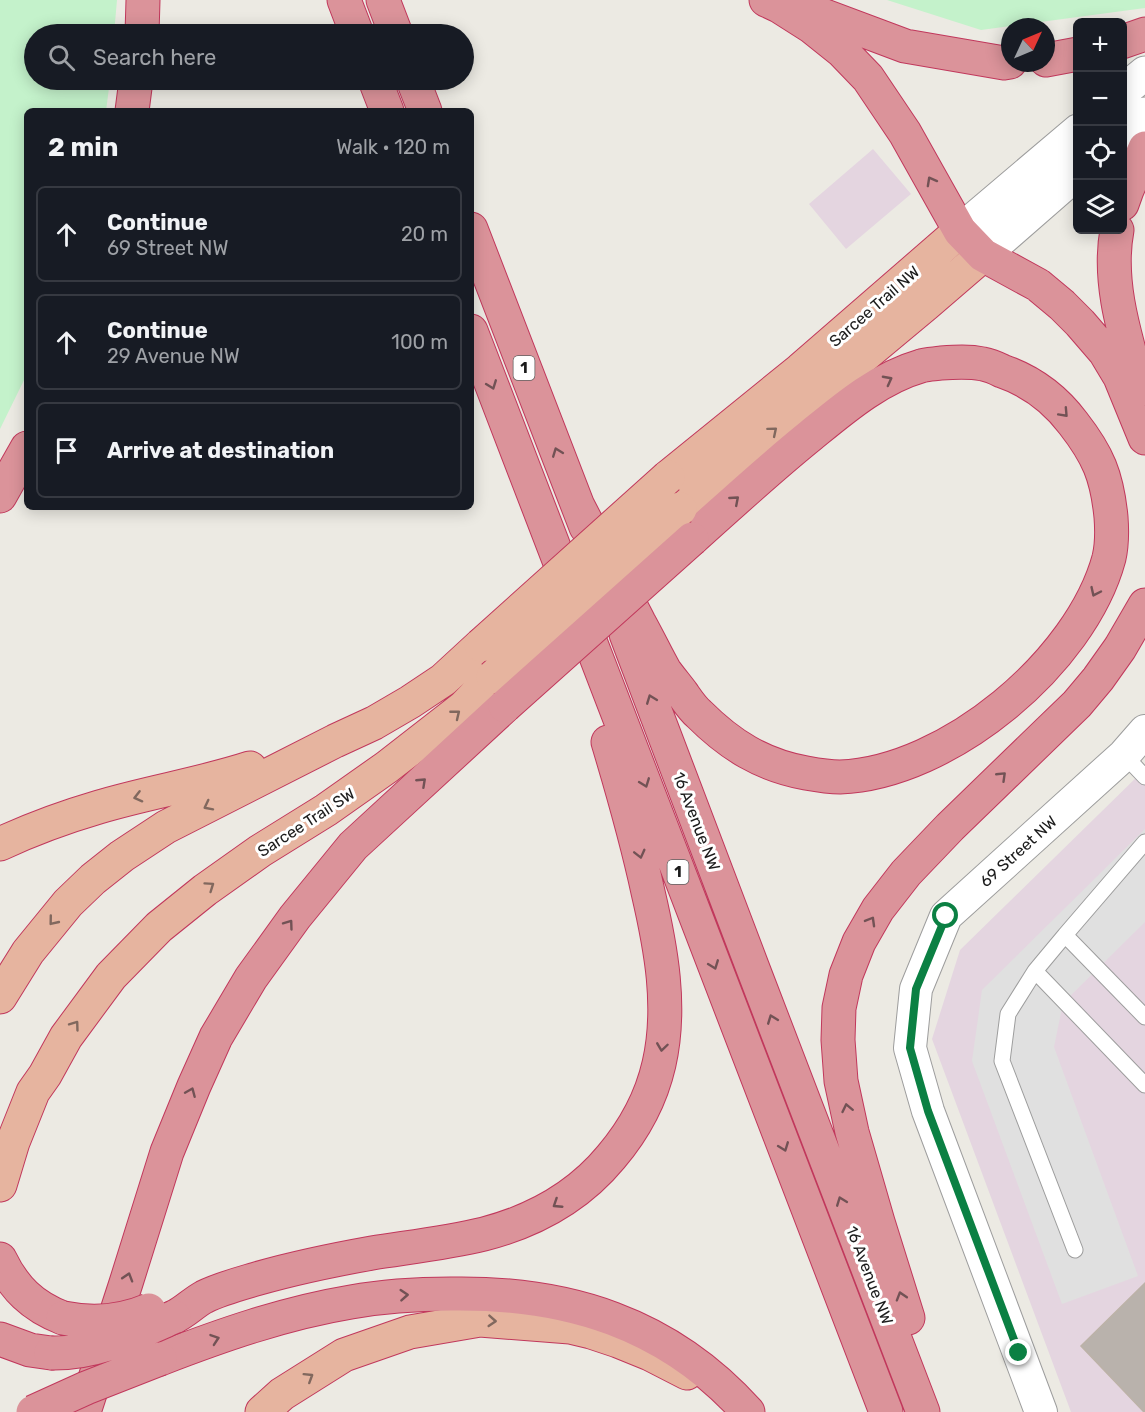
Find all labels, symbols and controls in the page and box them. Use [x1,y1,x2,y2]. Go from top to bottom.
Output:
north arrow [1001,18,1055,72]
map controls [1073,18,1127,234]
button: + [1073,18,1127,72]
search box [24,24,474,90]
icon: search [45,41,78,74]
text: Search here [93,44,216,71]
button: − [1073,72,1127,126]
button: locate [1073,126,1127,180]
text: 2 min [48,132,118,163]
text: Walk · 120 m [336,135,450,159]
one-way arrow [927,177,938,187]
button: layers [1073,180,1127,234]
text: Continue [107,209,208,236]
icon: ahead [50,218,83,251]
text: 20 m [401,222,448,246]
text: 69 Street NW [107,236,228,260]
street label: Sarcee Trail NW [825,262,923,351]
text: Continue [107,317,208,344]
icon: ahead [50,326,83,359]
text: 100 m [391,330,448,354]
text: 29 Avenue NW [107,344,240,368]
road number: 1 [514,356,534,380]
one-way arrow [882,376,892,387]
one-way arrow [485,379,497,390]
one-way arrow [1057,406,1068,417]
one-way arrow [766,428,777,439]
icon: arrive [50,434,83,467]
text: Arrive at destination [107,437,334,464]
one-way arrow [552,447,564,458]
one-way arrow [729,496,739,507]
one-way arrow [1090,586,1102,597]
one-way arrow [645,694,658,704]
one-way arrow [449,710,460,721]
street label: 16 Avenue NW [669,769,725,873]
one-way arrow [994,773,1005,784]
one-way arrow [638,777,650,788]
one-way arrow [416,778,426,789]
street label: Sarcee Trail SW [254,784,359,861]
one-way arrow [133,790,143,803]
one-way arrow [204,799,215,810]
street label: 69 Street NW [976,812,1061,891]
one-way arrow [632,849,645,859]
road number: 1 [668,860,688,884]
one-way arrow [204,882,215,893]
route start [932,902,958,928]
one-way arrow [49,914,60,925]
one-way arrow [864,917,876,927]
one-way arrow [282,920,293,931]
one-way arrow [707,959,720,970]
one-way arrow [766,1014,779,1024]
one-way arrow [68,1020,79,1031]
one-way arrow [656,1042,668,1051]
one-way arrow [184,1087,196,1098]
one-way arrow [841,1104,854,1114]
one-way arrow [777,1142,790,1152]
one-way arrow [836,1196,849,1206]
one-way arrow [553,1197,564,1208]
street label: 16 Avenue NW [842,1223,897,1327]
one-way arrow [121,1272,133,1283]
one-way arrow [400,1289,409,1302]
one-way arrow [896,1291,908,1301]
one-way arrow [488,1314,497,1327]
one-way arrow [209,1333,220,1346]
route end [1005,1339,1031,1365]
one-way arrow [303,1373,313,1385]

